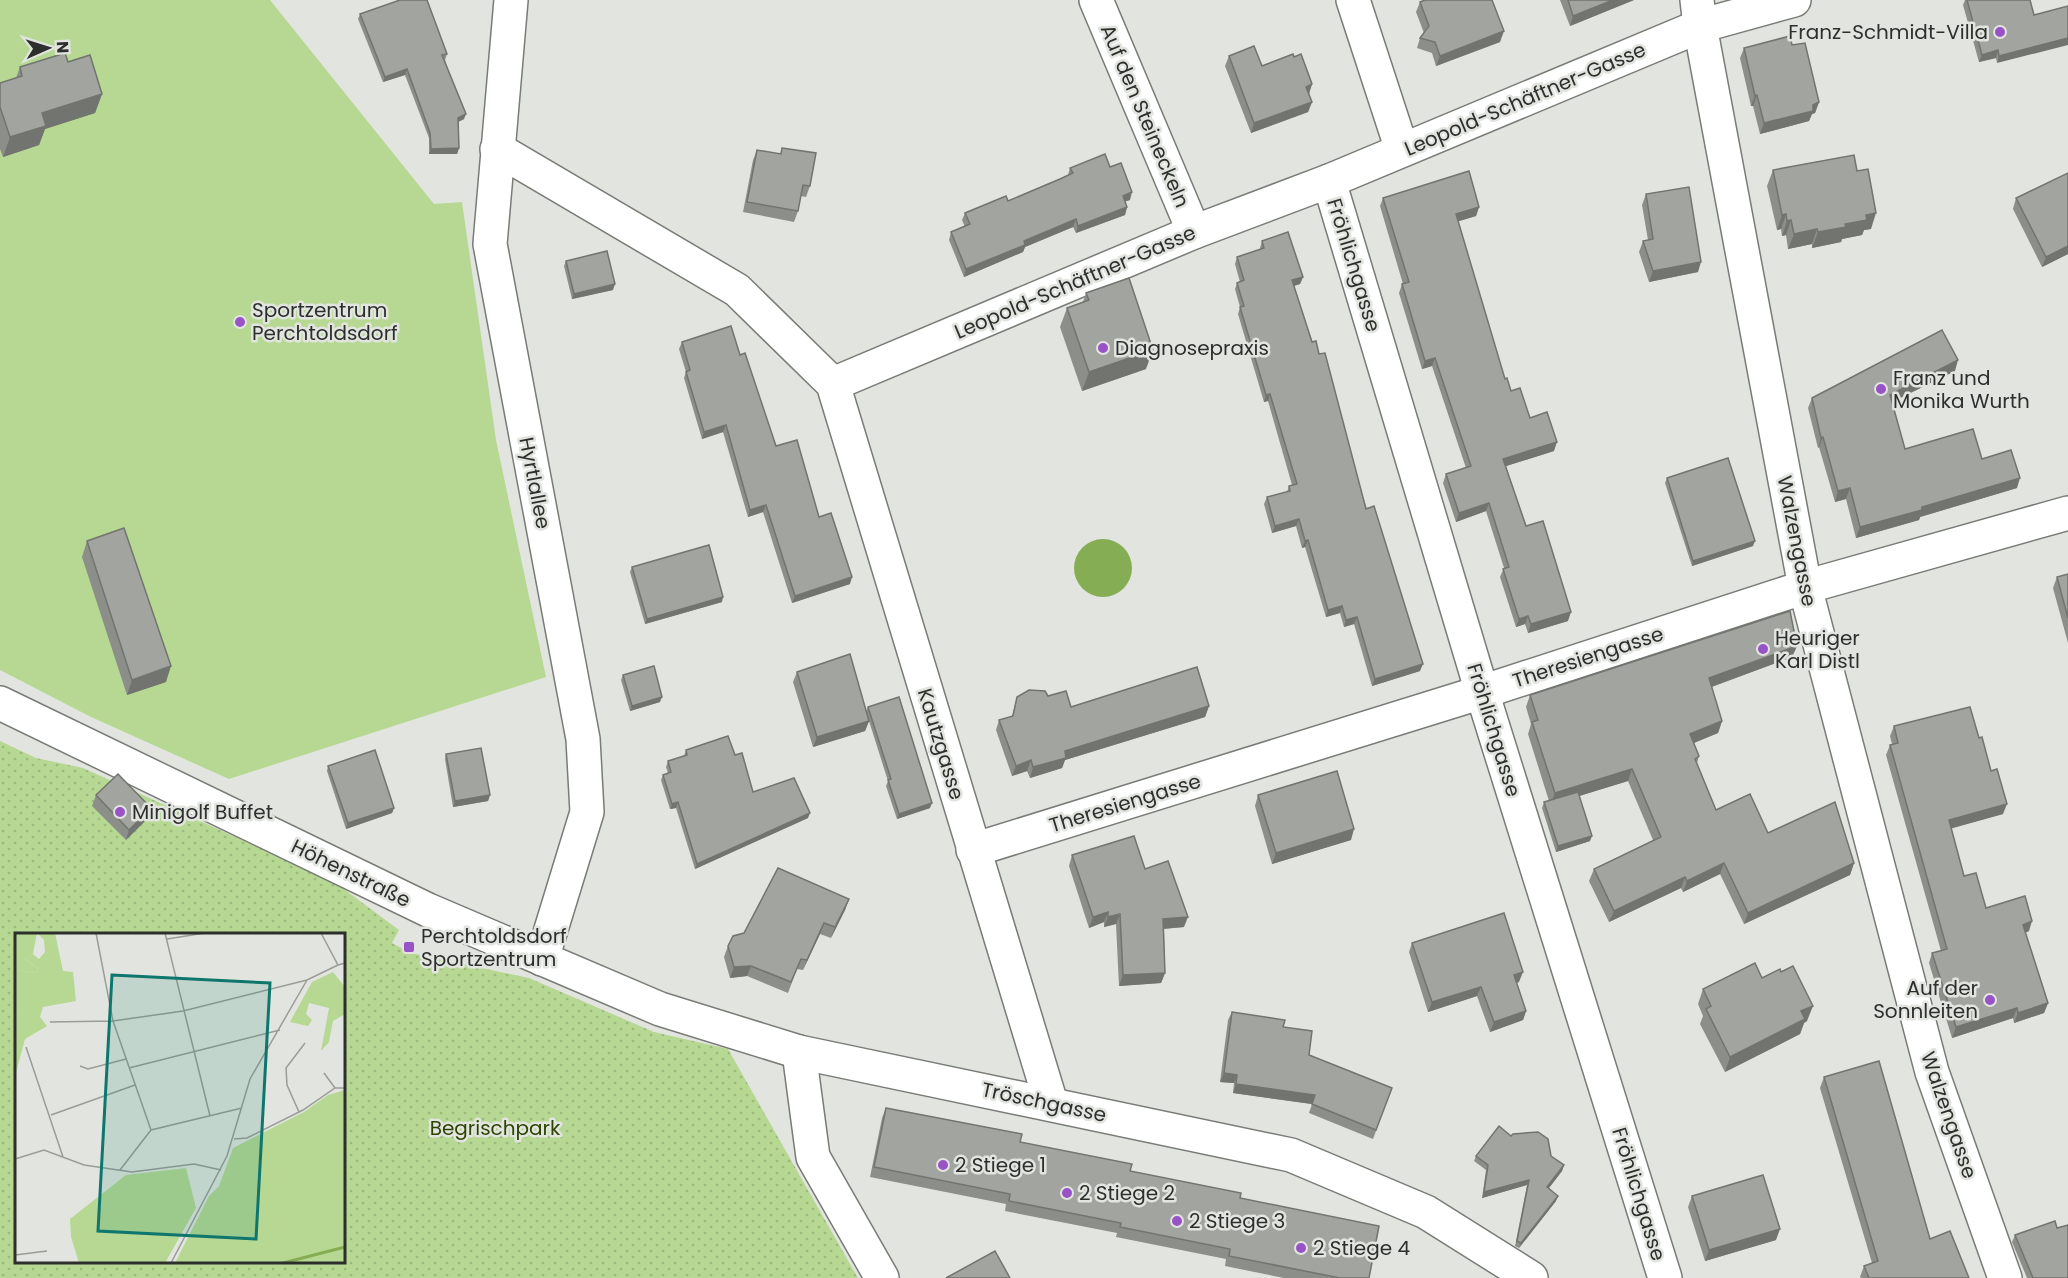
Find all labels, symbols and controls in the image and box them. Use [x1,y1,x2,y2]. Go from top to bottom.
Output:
north arrow [18,18,78,78]
place label: Franz-Schmidt-Villa [1788,18,1988,46]
street label: Auf den Steineckeln [1094,20,1196,212]
marker: Franz-Schmidt-Villa [1993,25,2007,39]
street label: Leopold-Schäftner-Gasse [1400,35,1650,163]
text: N [51,41,74,54]
street label: Fröhlichgasse [1320,195,1388,335]
street label: Leopold-Schäftner-Gasse [950,218,1200,346]
place label: Sportzentrum Perchtoldsdorf [252,296,398,347]
marker: Sportzentrum Perchtoldsdorf [233,315,247,329]
place label: Diagnosepraxis [1115,334,1269,362]
marker: Diagnosepraxis [1096,341,1110,355]
place label: Franz und Monika Wurth [1893,364,2030,415]
marker: Franz und Monika Wurth [1874,382,1888,396]
street label: Hyrtlallee [512,435,558,531]
street label: Walzengasse [1771,473,1823,609]
street label: Theresiengasse [1509,619,1667,695]
place label: Heuriger Karl Distl [1775,624,1860,675]
marker: Heuriger Karl Distl [1756,642,1770,656]
street label: Fröhlichgasse [1460,660,1528,800]
street label: Kautzgasse [911,685,971,803]
street label: Theresiengasse [1046,767,1204,839]
place label: Minigolf Buffet [132,798,273,826]
marker: Minigolf Buffet [113,805,127,819]
street label: Höhenstraße [287,832,415,914]
place label: Perchtoldsdorf Sportzentrum [421,922,567,973]
inset map [15,933,345,1263]
marker: Perchtoldsdorf Sportzentrum [402,940,416,954]
place label: Auf der Sonnleiten [1873,974,1978,1025]
marker: Auf der Sonnleiten [1983,993,1997,1007]
street label: Walzengasse [1914,1048,1984,1182]
street label: Tröschgasse [979,1075,1109,1129]
park label: Begrischpark [430,1114,561,1142]
street label: Fröhlichgasse [1605,1124,1673,1264]
place label: 2 Stiege 1 [955,1151,1046,1179]
marker: 2 Stiege 1 [936,1158,950,1172]
place label: 2 Stiege 2 [1079,1179,1175,1207]
marker: 2 Stiege 2 [1060,1186,1074,1200]
place label: 2 Stiege 3 [1189,1207,1285,1235]
marker: 2 Stiege 3 [1170,1214,1184,1228]
place label: 2 Stiege 4 [1313,1234,1410,1262]
marker: 2 Stiege 4 [1294,1241,1308,1255]

